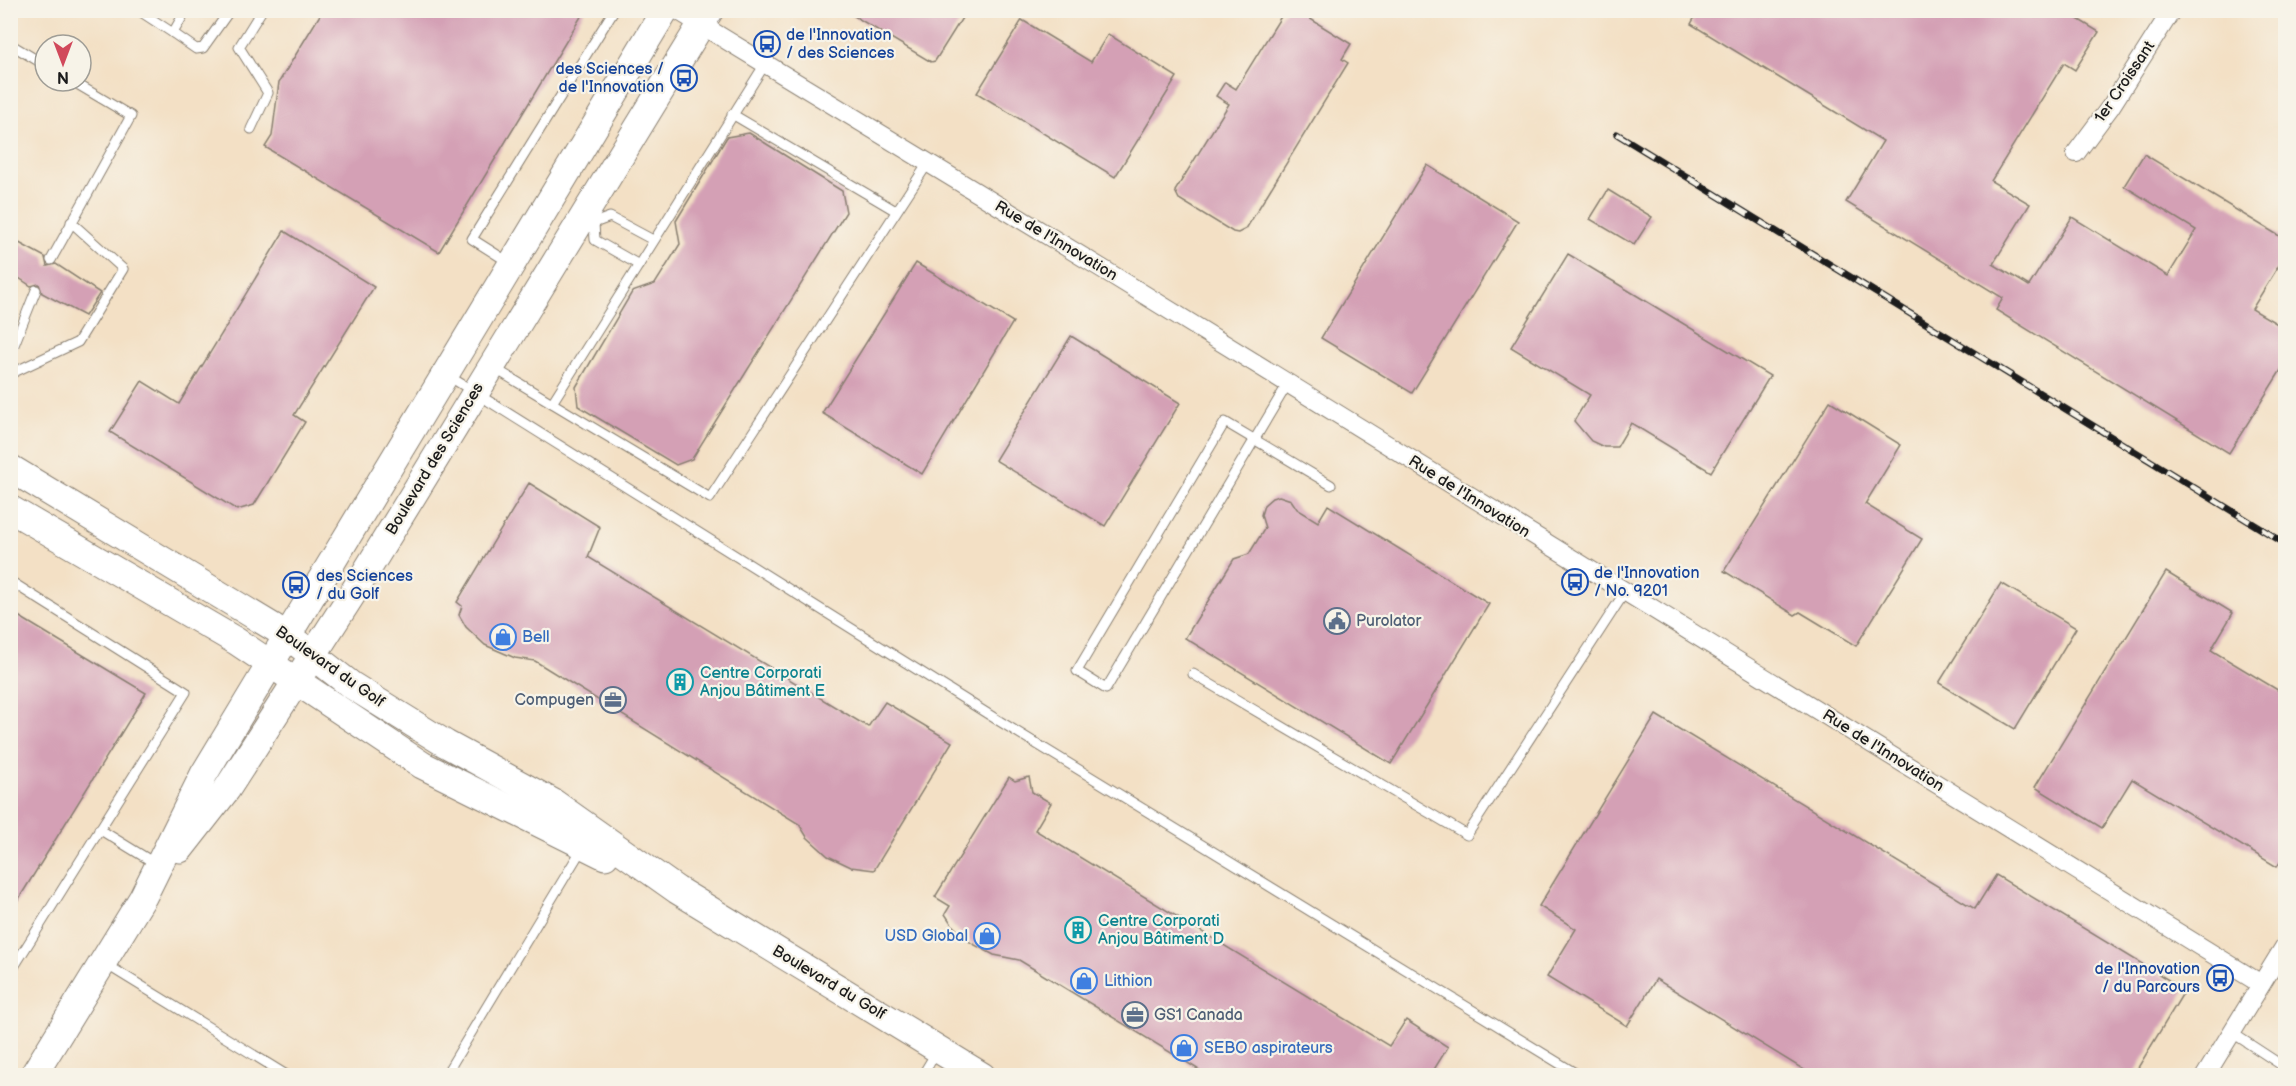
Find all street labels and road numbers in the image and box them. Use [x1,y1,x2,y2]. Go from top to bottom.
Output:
street label: 1er Croissant [2091,38,2159,126]
street label: Rue de l'Innovation [991,197,1121,285]
street label: Boulevard des Sciences [382,379,488,539]
street label: Rue de l'Innovation [1405,452,1533,542]
street label: Boulevard du Golf [272,622,388,712]
street label: Rue de l'Innovation [1819,706,1947,796]
street label: Boulevard du Golf [769,942,889,1024]

